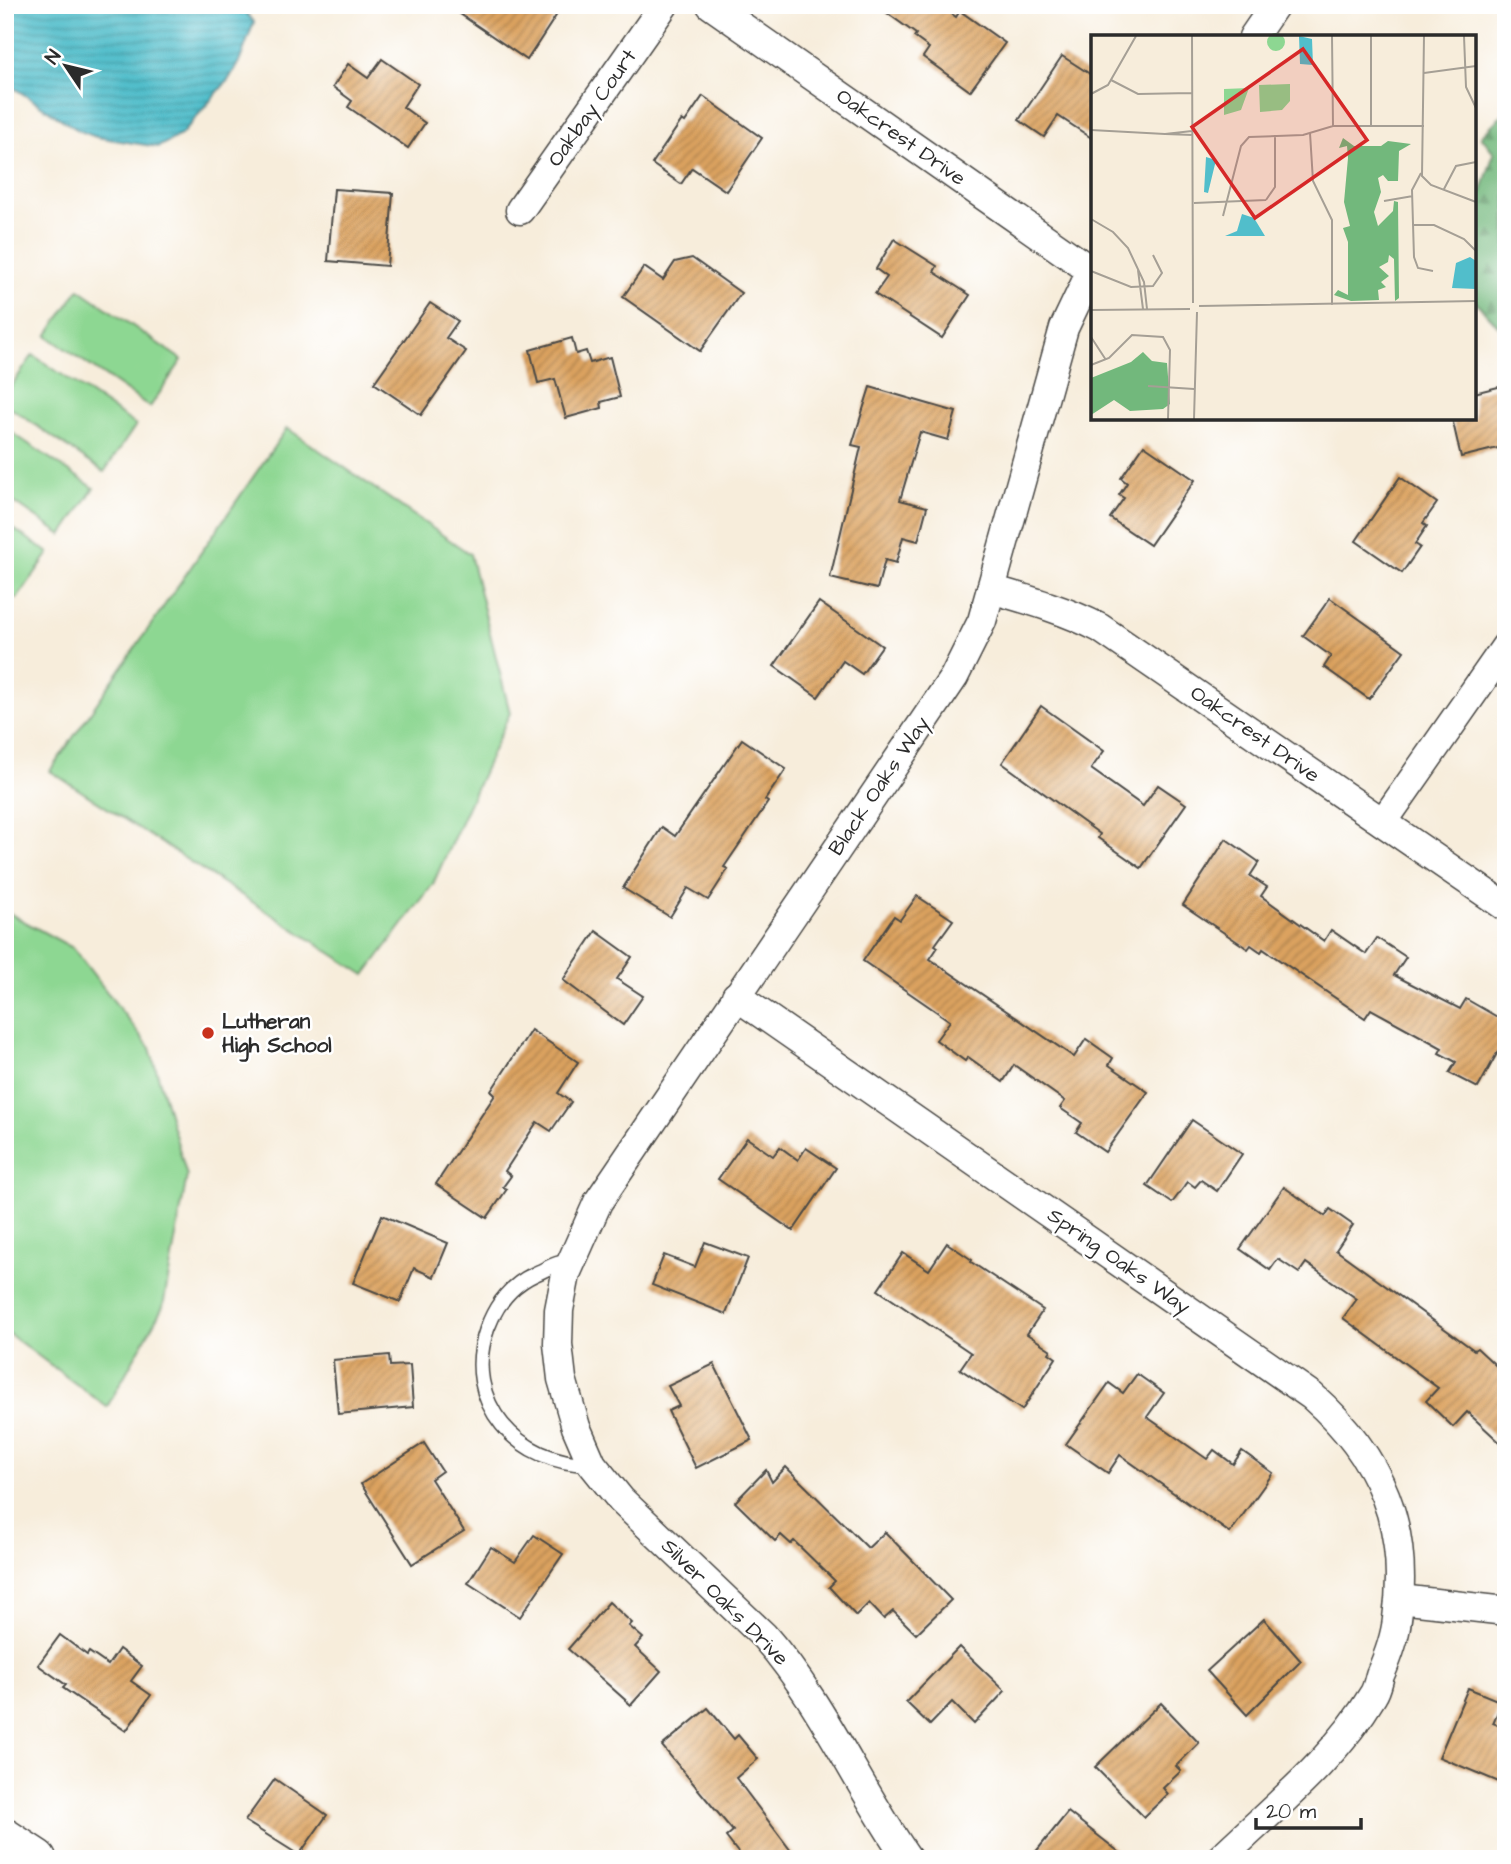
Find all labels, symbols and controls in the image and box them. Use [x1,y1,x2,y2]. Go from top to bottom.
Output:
north arrow [32,32,102,102]
inset map [1091,35,1476,420]
street label: Oakbay Court [541,43,645,174]
text: N [39,44,68,70]
street label: Oakcrest Drive [830,82,972,192]
street label: Oakcrest Drive [1184,679,1326,789]
street label: Black Oaks Way [822,710,938,862]
place label: Lutheran High School [222,1007,332,1062]
marker: Lutheran High School [200,1025,216,1041]
street label: Spring Oaks Way [1041,1201,1197,1323]
street label: Silver Oaks Drive [655,1532,795,1672]
scale bar [1256,1787,1360,1831]
text: 20 m [1266,1797,1317,1826]

